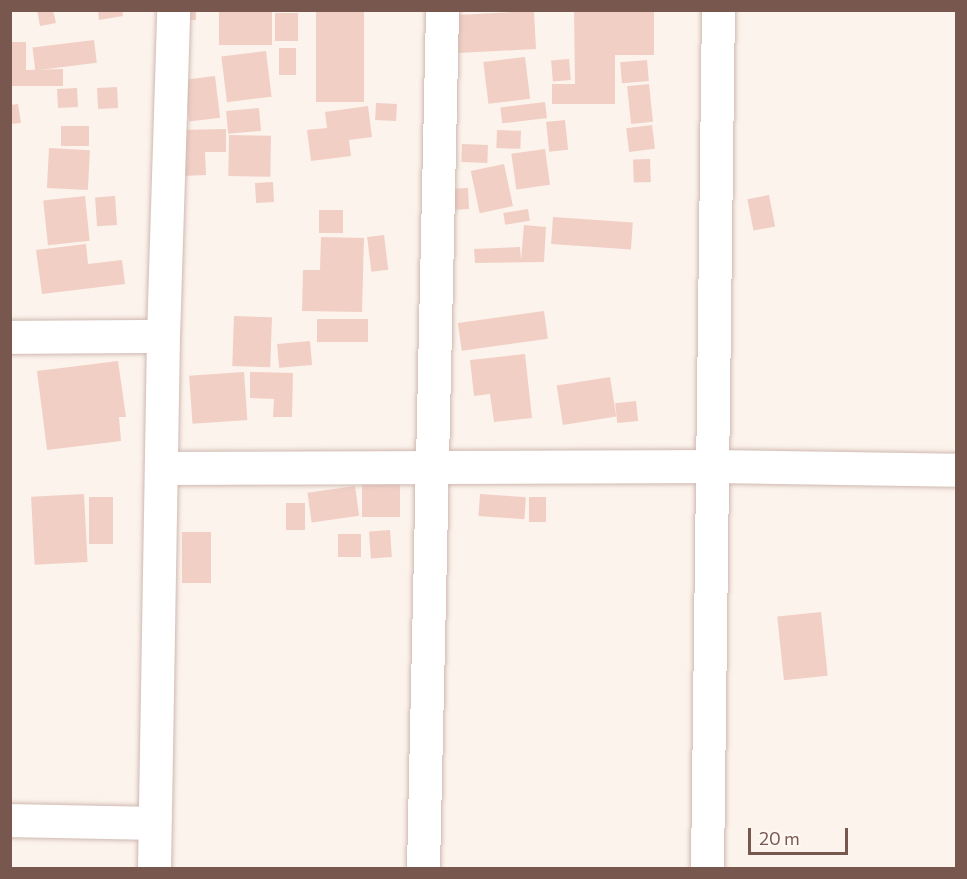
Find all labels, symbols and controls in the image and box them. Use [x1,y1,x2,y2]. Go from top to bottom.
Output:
scale bar [751,816,852,854]
text: 20 m [759,827,800,849]

